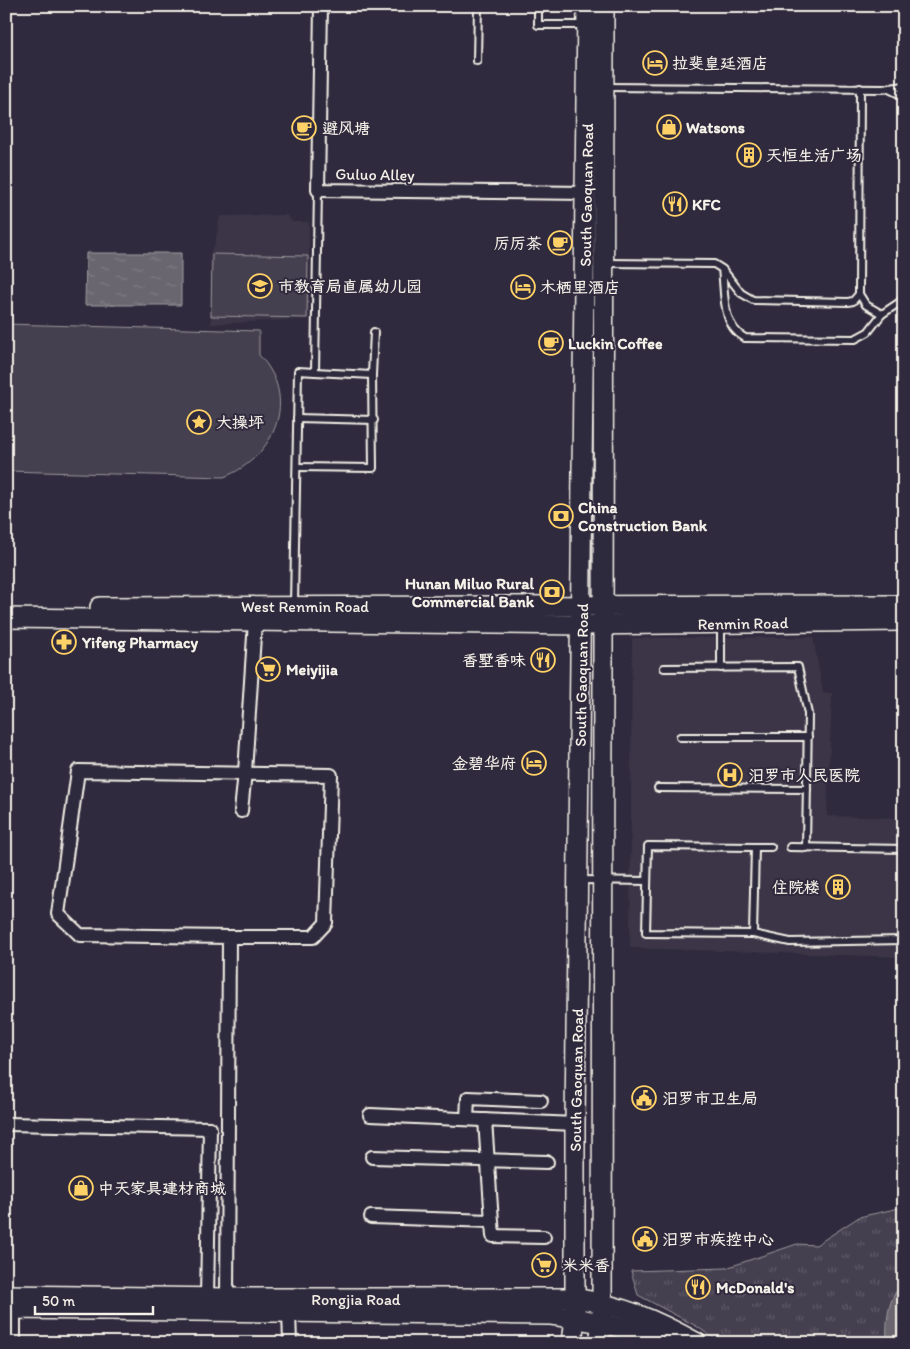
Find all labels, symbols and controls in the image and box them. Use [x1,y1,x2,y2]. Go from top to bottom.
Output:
hotel icon: 拉斐皇廷酒店 [642,50,668,76]
place label: 拉斐皇廷酒店 [672,54,768,73]
shop icon: Watsons [656,114,682,140]
cafe icon: 避风塘 [291,115,317,141]
place label: Watsons [686,118,745,137]
place label: 避风塘 [322,119,370,138]
street label: South Gaoquan Road [576,123,597,267]
building icon: 天恒生活广场 [736,142,762,168]
place label: 天恒生活广场 [766,146,862,165]
street label: Guluo Alley [335,164,415,185]
restaurant icon: KFC [662,191,688,217]
place label: KFC [692,195,722,214]
cafe icon: 厉厉茶 [547,230,573,256]
place label: 厉厉茶 [494,234,542,253]
school or university icon: 市教育局直属幼儿园 [247,273,273,299]
hotel icon: 木栖里酒店 [510,274,536,300]
place label: 市教育局直属幼儿园 [278,277,422,296]
place label: 木栖里酒店 [540,278,620,297]
cafe icon: Luckin Coffee [538,330,564,356]
place label: Luckin Coffee [568,334,663,353]
place icon: 大操坪 [186,409,212,435]
place label: 大操坪 [216,413,264,432]
place label: China Construction Bank [578,498,708,535]
bank icon: China Construction Bank [548,503,574,529]
place label: Hunan Miluo Rural Commercial Bank [405,574,535,611]
bank icon: Hunan Miluo Rural Commercial Bank [539,579,565,605]
street label: West Renmin Road [241,597,369,616]
street label: South Gaoquan Road [571,603,592,747]
street label: Renmin Road [697,613,789,634]
pharmacy icon: Yifeng Pharmacy [51,629,77,655]
place label: Yifeng Pharmacy [81,633,199,653]
restaurant icon: 香墅香味 [530,647,556,673]
place label: 香墅香味 [462,651,526,670]
supermarket icon: Meiyijia [255,656,281,682]
place label: Meiyijia [286,660,338,680]
hotel icon: 金碧华府 [521,750,547,776]
place label: 金碧华府 [452,754,516,773]
hospital icon: 汨罗市人民医院 [717,762,743,788]
place label: 汨罗市人民医院 [748,766,860,785]
building icon: 住院楼 [825,874,851,900]
place label: 住院楼 [772,878,820,897]
street label: South Gaoquan Road [566,1008,587,1152]
public building icon: 汨罗市卫生局 [631,1085,657,1111]
place label: 汨罗市卫生局 [662,1089,758,1108]
shop icon: 中天家具建材商城 [68,1175,94,1201]
place label: 中天家具建材商城 [98,1179,226,1198]
public building icon: 汨罗市疾控中心 [632,1226,658,1252]
place label: 汨罗市疾控中心 [662,1230,774,1249]
supermarket icon: 米米香 [531,1252,557,1278]
place label: 米米香 [562,1256,610,1275]
restaurant icon: McDonald's [685,1274,711,1300]
place label: McDonald's [716,1278,794,1297]
scale bar [35,1284,152,1316]
street label: Rongjia Road [311,1290,401,1309]
text: 50 m [42,1292,75,1310]

